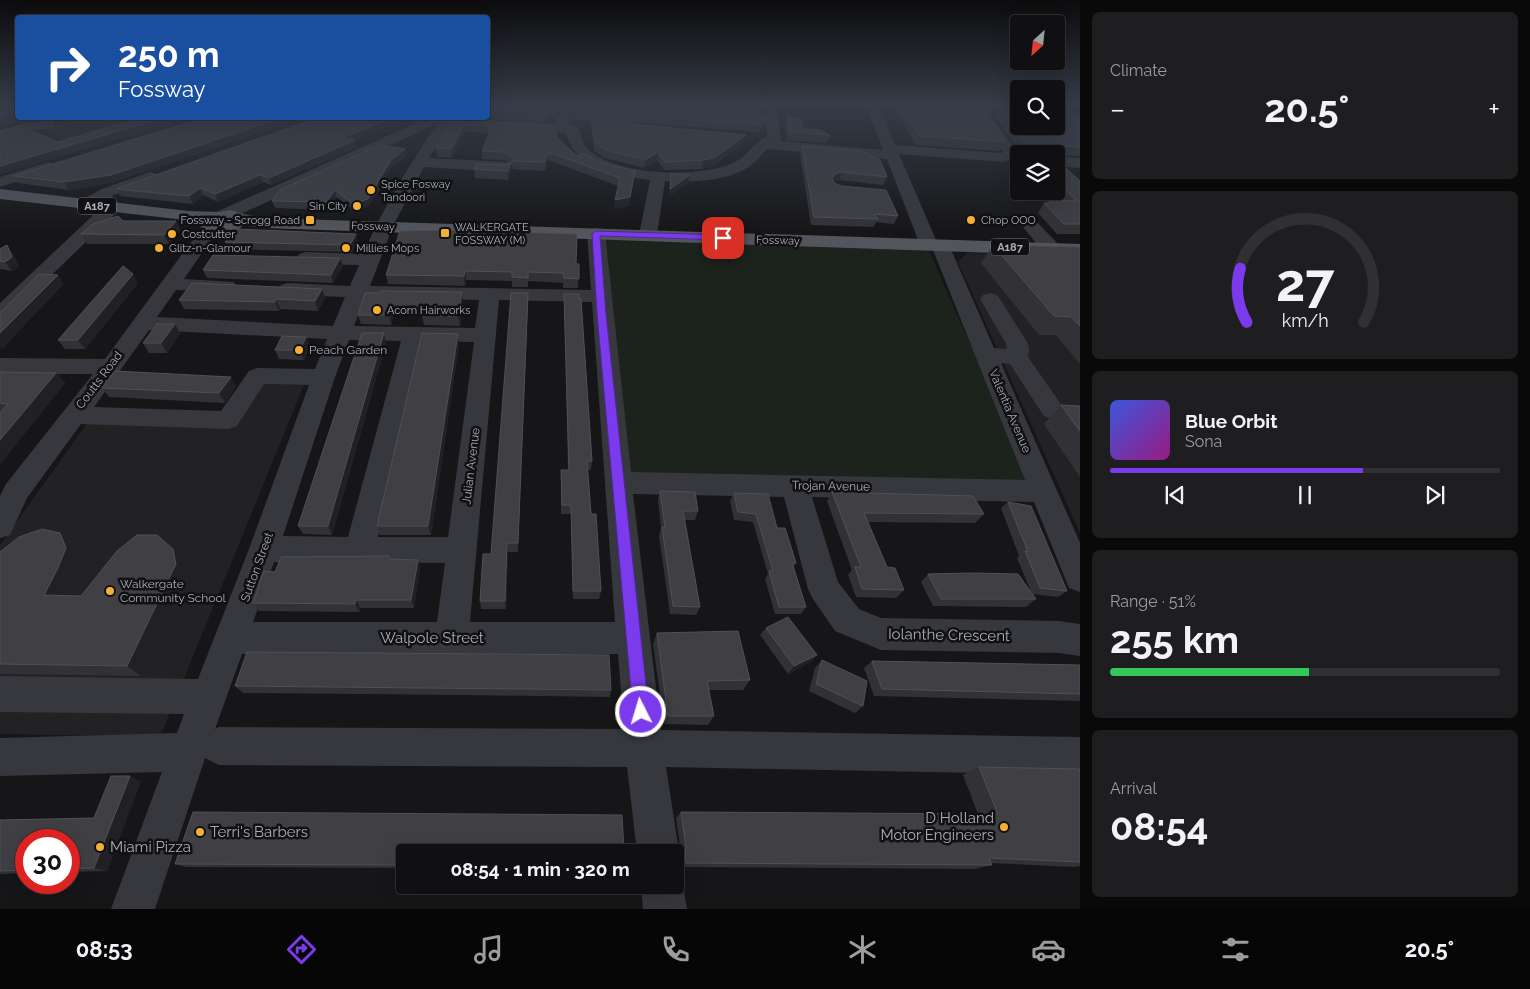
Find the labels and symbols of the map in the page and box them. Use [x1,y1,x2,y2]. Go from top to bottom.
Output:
north arrow [1010,15,1065,70]
place label: Spice Fosway Tandoori [381,178,451,204]
marker: Spice Fosway Tandoori [365,184,377,196]
road number: A187 [78,198,116,215]
place label: Sin City [309,200,347,213]
marker: Sin City [351,200,363,212]
place label: Fossway - Scrogg Road [181,214,300,227]
marker: Fossway - Scrogg Road [304,214,316,226]
marker: Chop OOO [965,214,977,226]
place label: Chop OOO [981,214,1036,227]
pin [702,217,744,259]
street label: Fossway [351,219,395,234]
place label: WALKERGATE FOSSWAY (M) [455,221,529,247]
marker: WALKERGATE FOSSWAY (M) [439,227,451,239]
marker: Costcutter [166,228,178,240]
place label: Costcutter [182,228,235,241]
street label: Fossway [756,233,800,248]
road number: A187 [991,238,1029,256]
marker: Glitz-n-Glamour [153,242,165,254]
place label: Glitz-n-Glamour [169,242,251,255]
marker: Millies Mops [340,242,352,254]
place label: Millies Mops [356,242,419,255]
marker: Acorn Hairworks [371,304,383,316]
place label: Acorn Hairworks [387,304,470,317]
place label: Peach Garden [309,343,387,357]
marker: Peach Garden [293,344,305,356]
street label: Coutts Road [73,349,125,411]
street label: Valentia Avenue [986,367,1034,455]
street label: Julian Avenue [459,427,483,505]
street label: Trojan Avenue [792,478,870,494]
street label: Sutton Street [238,530,276,604]
place label: Walkergate Community School [120,577,227,605]
marker: Walkergate Community School [104,585,116,597]
street label: Iolanthe Crescent [888,625,1010,645]
street label: Walpole Street [380,629,484,647]
position arrow [614,685,666,737]
place label: D Holland Motor Engineers [880,809,994,844]
marker: D Holland Motor Engineers [998,821,1010,833]
place label: Terri's Barbers [210,823,308,841]
marker: Terri's Barbers [194,826,206,838]
speed limit sign: 30 [15,829,80,894]
place label: Miami Pizza [110,838,191,856]
marker: Miami Pizza [94,841,106,853]

